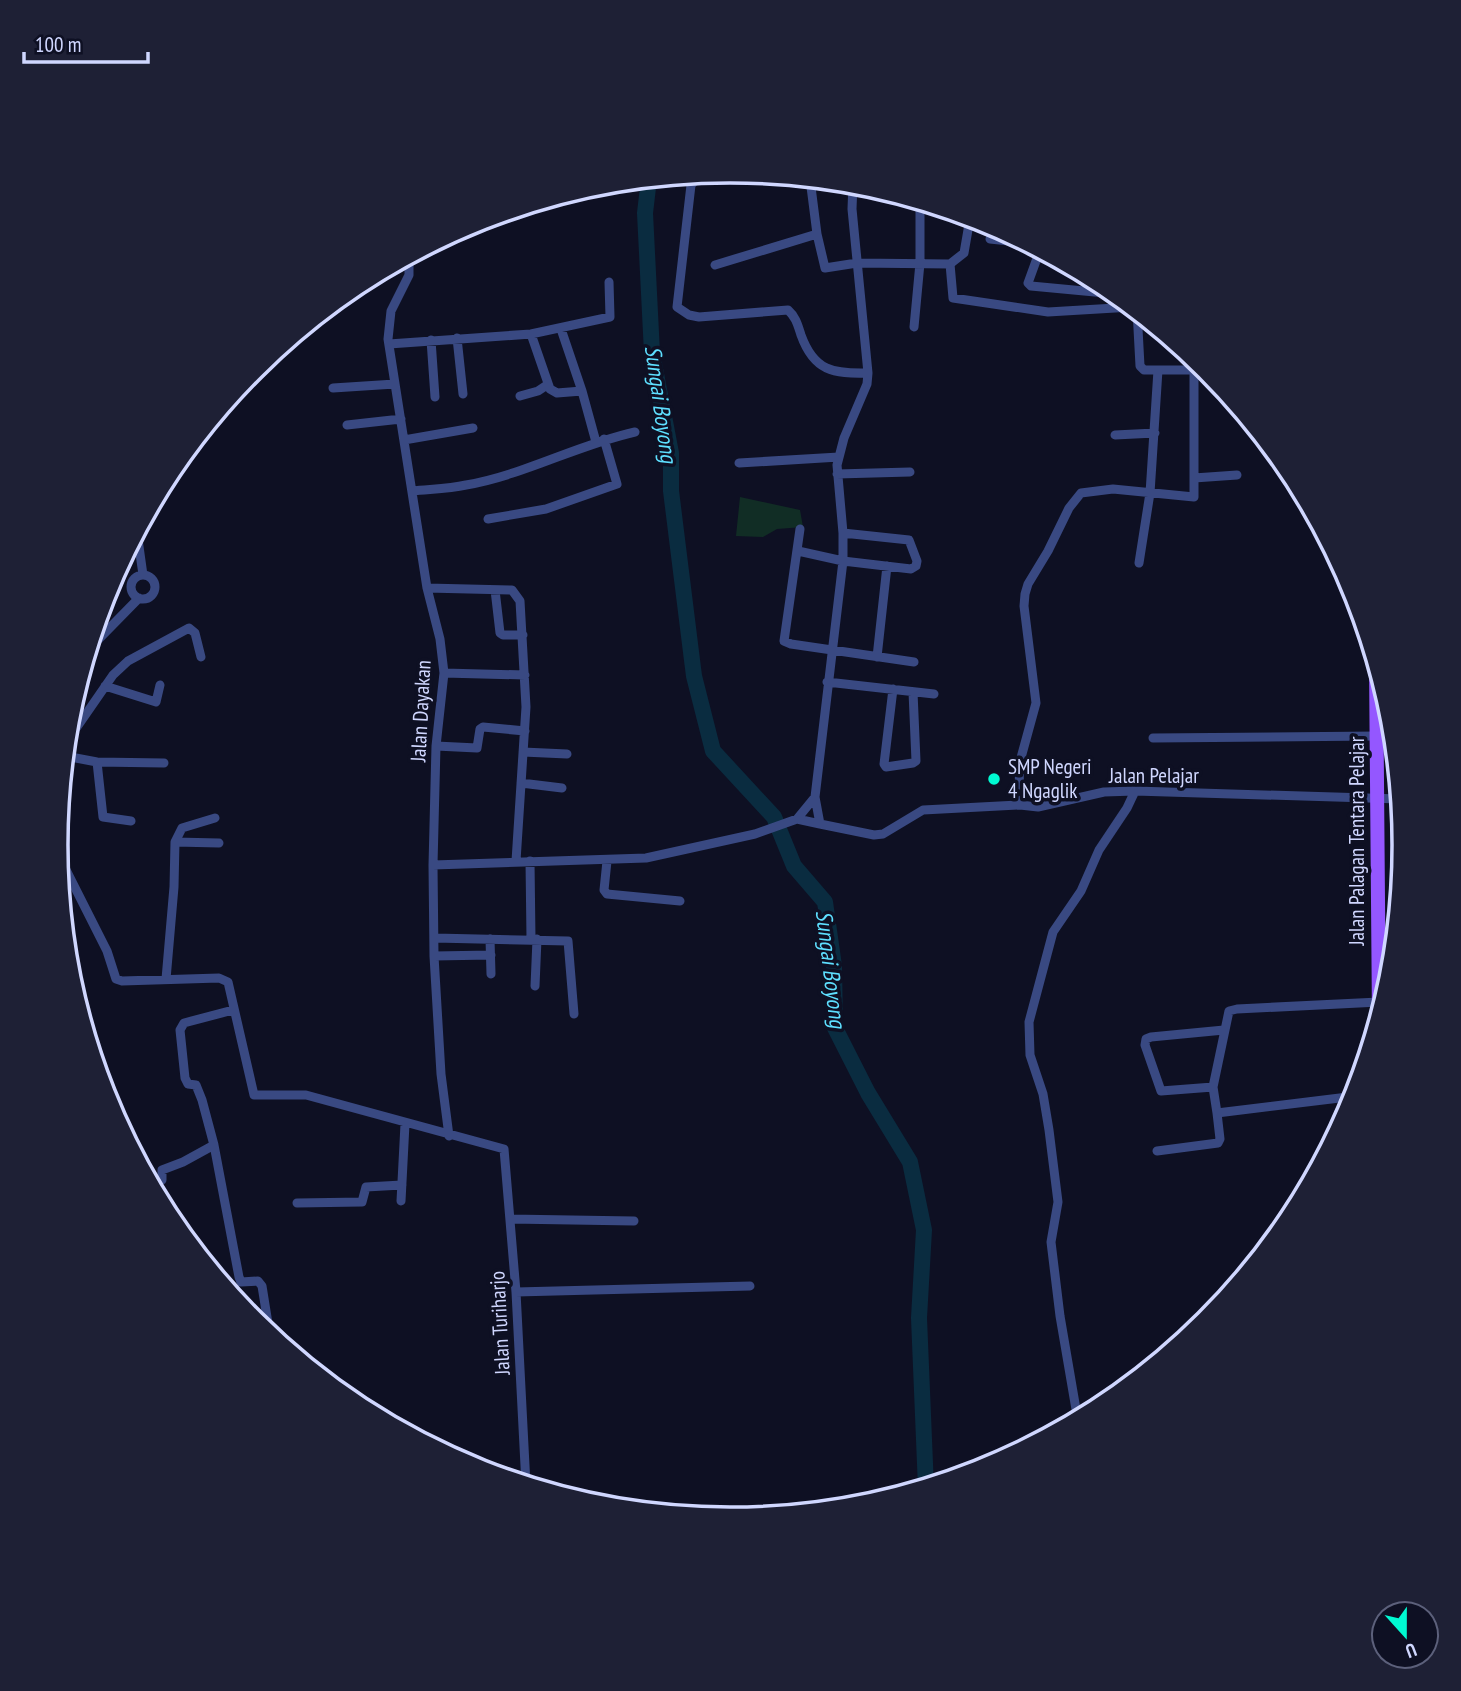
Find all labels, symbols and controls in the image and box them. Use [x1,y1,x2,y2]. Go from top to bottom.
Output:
scale bar [24,21,149,65]
text: 100 m [35,31,81,58]
water label: Sungai Boyong [639,343,684,466]
street label: Jalan Dayakan [404,659,437,764]
street label: Jalan Palagan Tentara Pelajar [1343,736,1370,947]
place label: SMP Negeri 4 Ngaglik [1008,753,1091,804]
street label: Jalan Pelajar [1108,762,1199,789]
marker: SMP Negeri 4 Ngaglik [986,771,1002,787]
water label: Sungai Boyong [810,909,853,1031]
street label: Jalan Turiharjo [483,1270,516,1377]
north arrow [1370,1600,1440,1670]
text: U [1402,1638,1420,1664]

